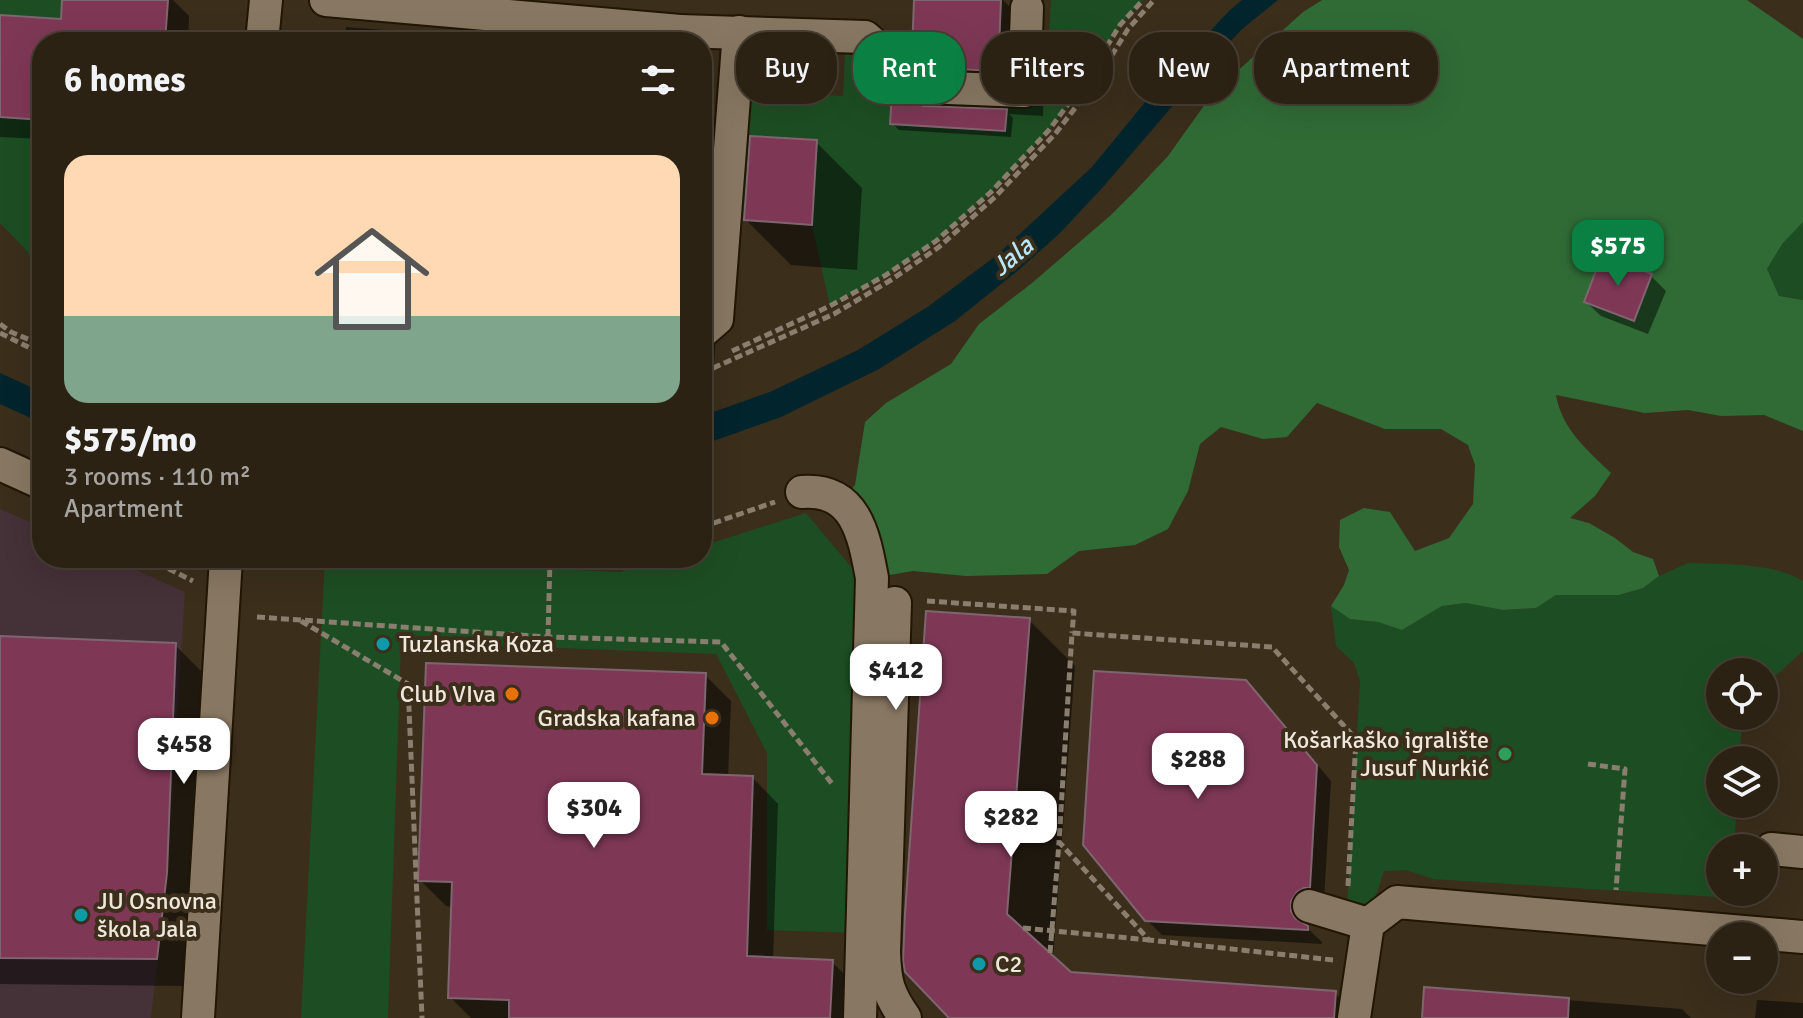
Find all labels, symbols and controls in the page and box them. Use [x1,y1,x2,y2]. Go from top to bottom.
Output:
chip: Buy [736,32,837,104]
chip: Rent [853,32,965,104]
chip: Filters [981,32,1113,104]
chip: New [1129,32,1238,104]
chip: Apartment [1254,32,1438,104]
icon: filters [636,58,680,102]
text: 6 homes [64,59,185,101]
icon: home [300,207,444,351]
pin: $575 [1571,220,1665,288]
water label: Jala [985,230,1041,283]
text: $575 [1590,230,1646,262]
text: $575/mo [64,419,197,461]
text: 3 rooms · 110 m² [64,461,251,493]
text: Apartment [64,493,183,525]
place label: Tuzlanska Koza [399,629,554,659]
marker: Tuzlanska Koza [374,635,392,653]
pin: $412 [849,644,943,712]
text: $412 [868,654,924,686]
map controls [1706,658,1778,994]
button: locate [1706,658,1778,730]
place label: Club VIva [400,679,496,709]
marker: Club VIva [503,685,521,703]
place label: Gradska kafana [537,703,696,733]
marker: Gradska kafana [703,709,721,727]
pin: $458 [137,718,231,786]
place label: Košarkaško igralište Jusuf Nurkić [1283,725,1489,783]
text: $458 [156,728,212,760]
pin: $288 [1151,733,1245,801]
text: $288 [1170,743,1226,775]
marker: Košarkaško igralište Jusuf Nurkić [1496,745,1514,763]
button: layers [1706,746,1778,818]
pin: $304 [547,782,641,850]
pin: $282 [964,791,1058,859]
text: $304 [566,792,622,824]
text: $282 [983,801,1039,833]
button: + [1706,834,1778,906]
place label: JU Osnovna škola Jala [97,886,217,944]
marker: JU Osnovna škola Jala [72,906,90,924]
button: − [1706,922,1778,994]
place label: C2 [995,949,1022,979]
marker: C2 [970,955,988,973]

